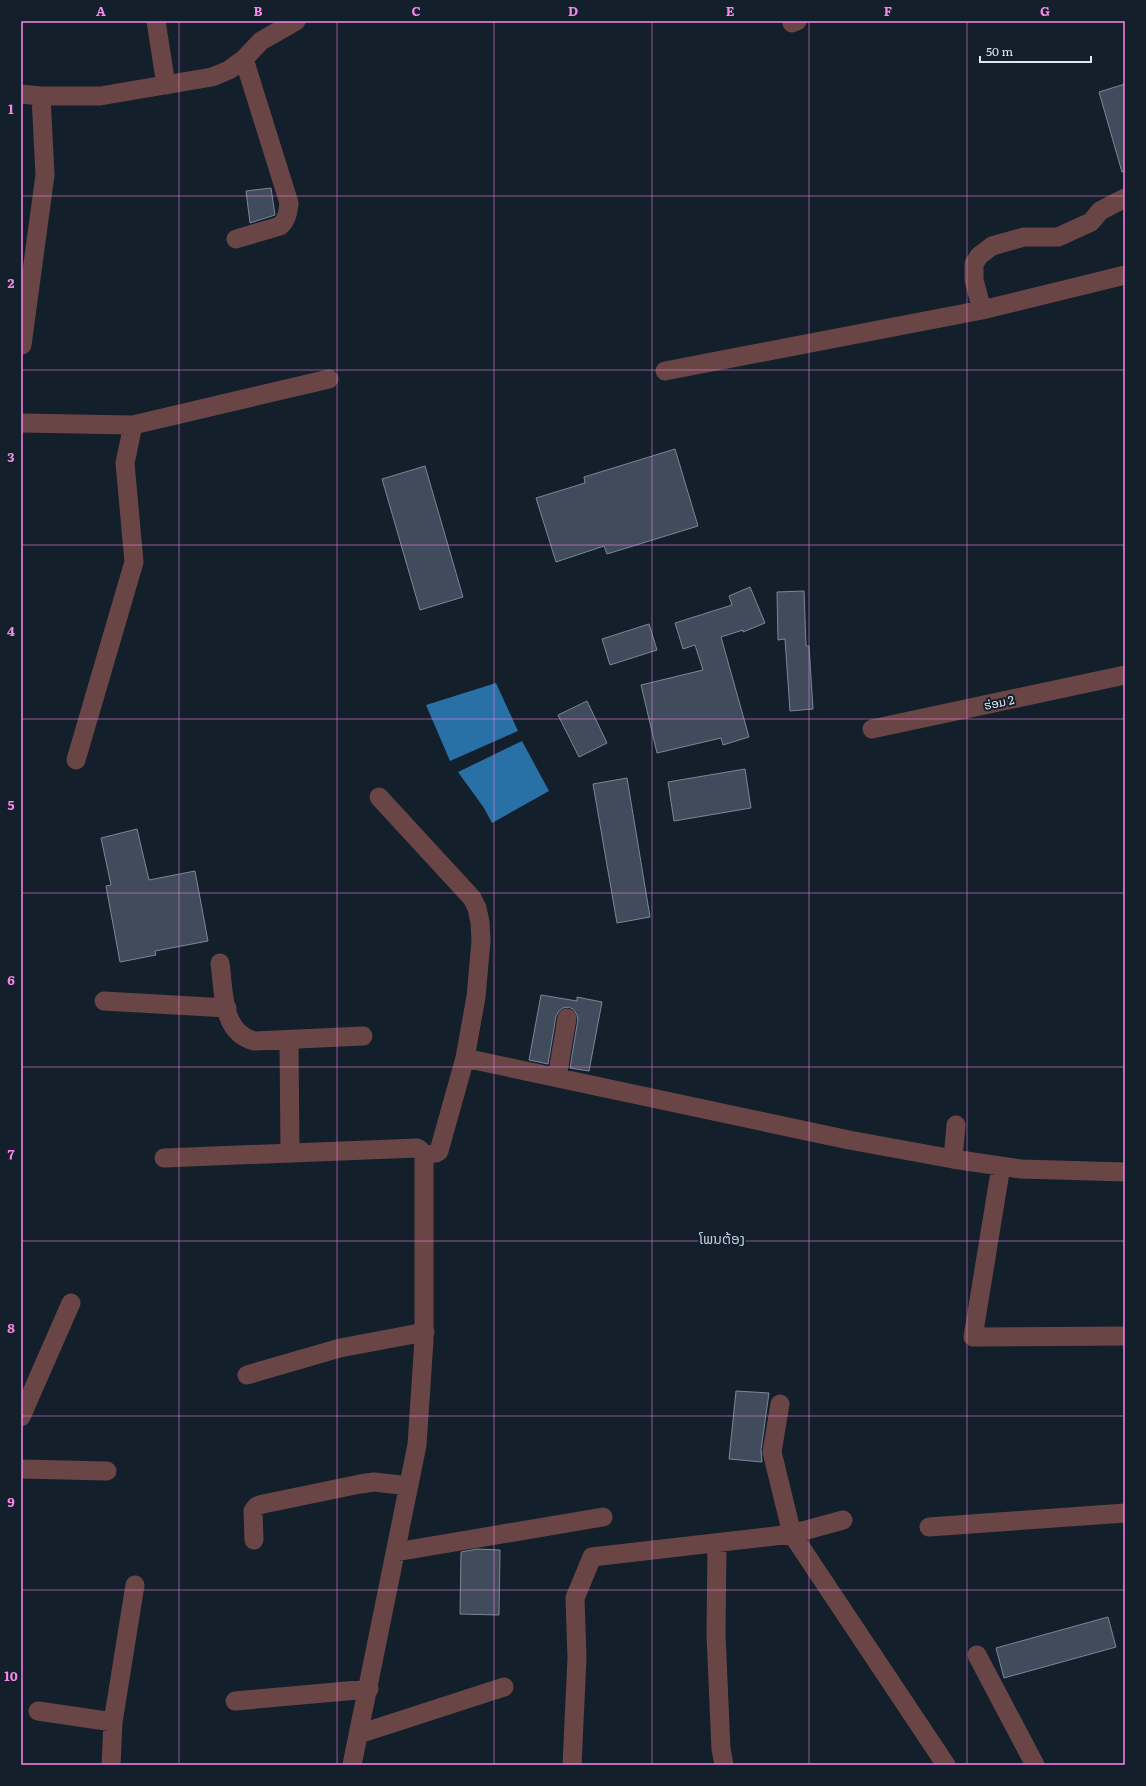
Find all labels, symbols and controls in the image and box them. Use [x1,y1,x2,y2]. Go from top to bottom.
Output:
text: A [96,1,106,20]
text: B [254,1,263,20]
text: C [411,1,421,20]
text: D [568,1,578,20]
text: E [726,1,735,20]
text: F [884,1,892,20]
text: G [1040,1,1050,20]
scale bar [980,38,1091,64]
text: 50 m [986,42,1013,60]
text: 1 [8,99,14,118]
text: 2 [8,273,15,292]
text: 3 [7,447,15,466]
text: 4 [7,621,15,640]
street label: ຮ່ອມ 2 [982,690,1016,714]
text: 5 [7,795,15,814]
text: 6 [7,970,15,989]
text: 7 [7,1144,15,1163]
district label: ໂພນຕ້ອງ [698,1228,745,1248]
text: 8 [7,1318,15,1337]
text: 9 [7,1492,15,1511]
text: 10 [4,1666,18,1685]

